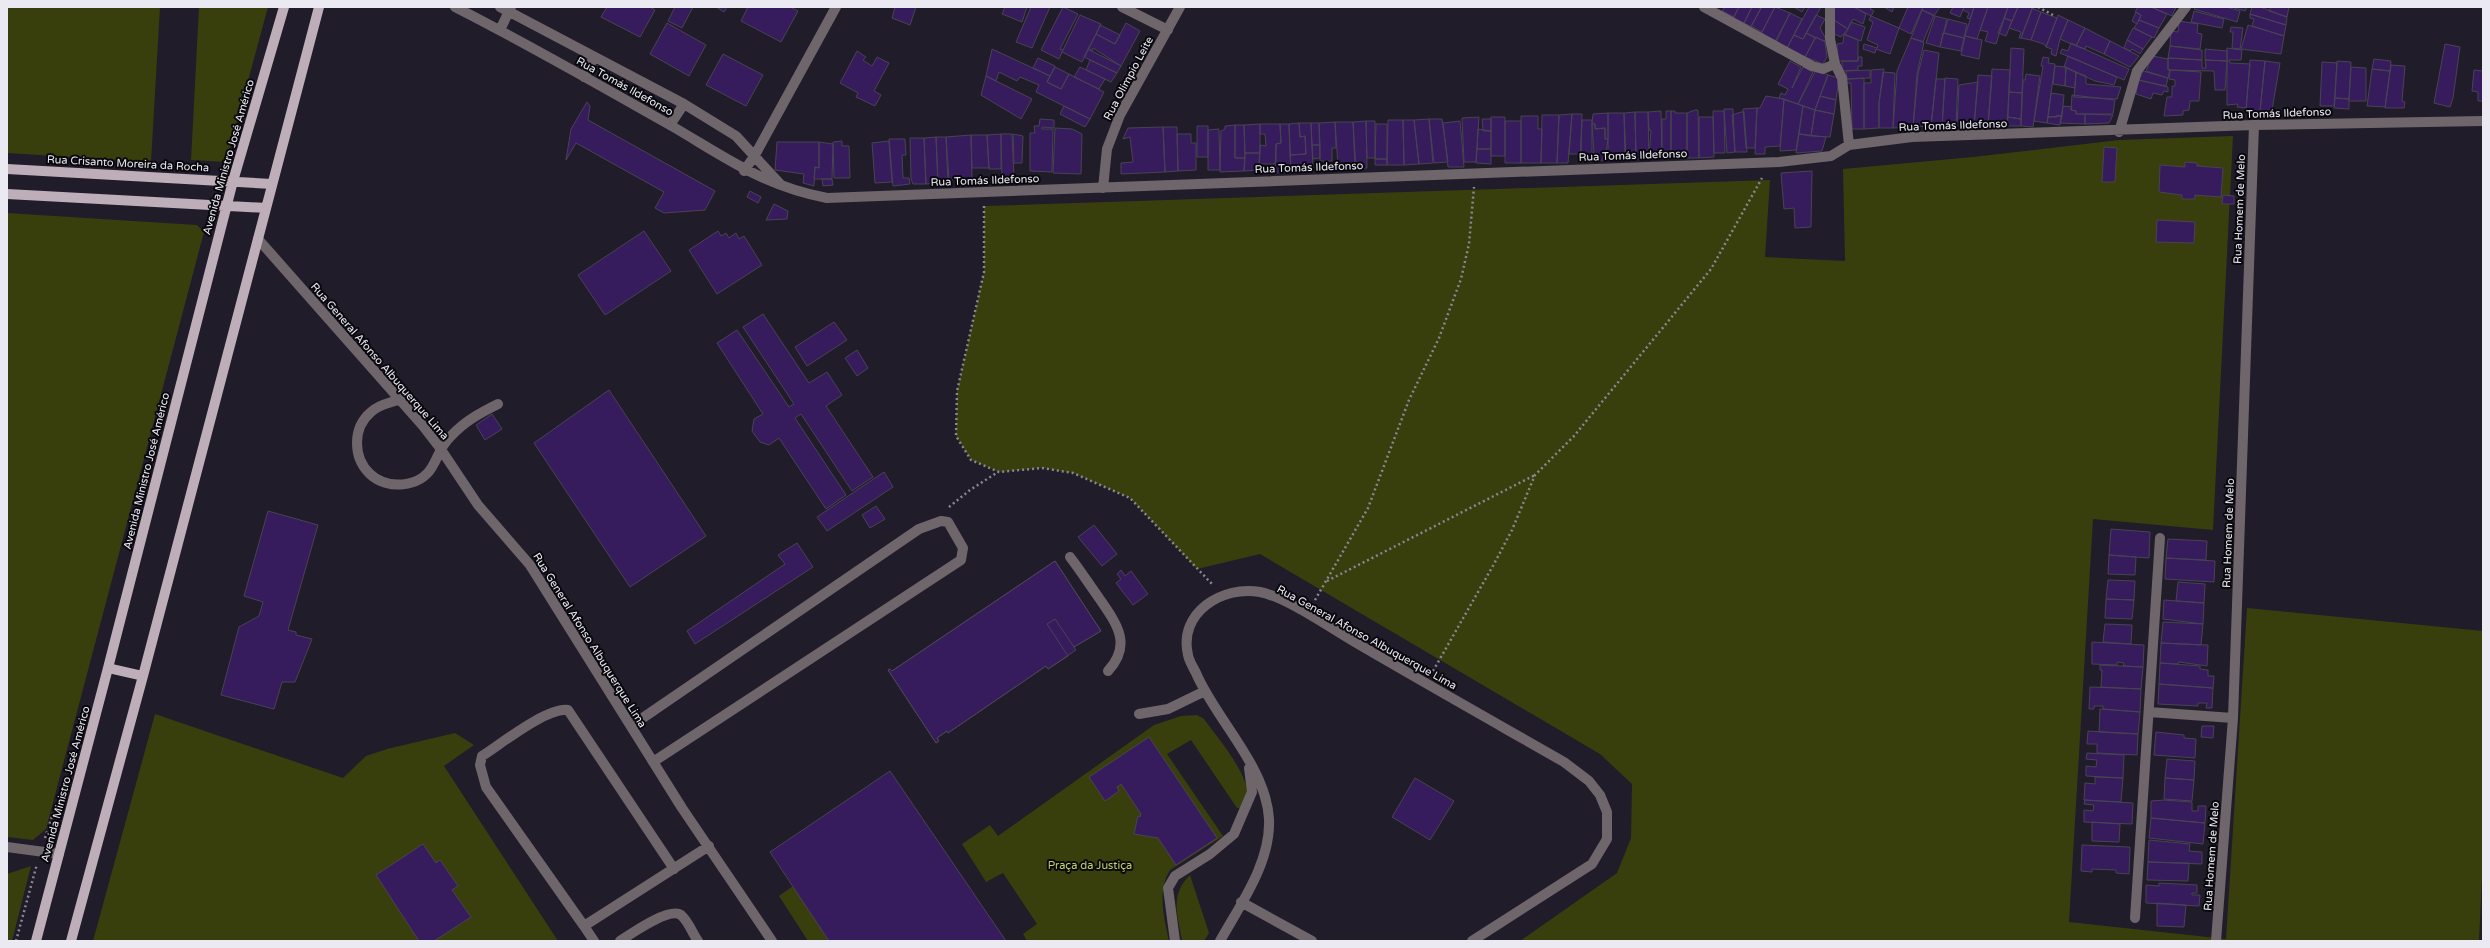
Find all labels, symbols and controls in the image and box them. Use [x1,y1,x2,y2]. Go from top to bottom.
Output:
street label: Rua Olímpio Leite [1101,34,1156,122]
street label: Rua Tomás Ildefonso [574,54,676,119]
street label: Avenida Ministro José Américo [200,78,257,236]
street label: Rua Tomás Ildefonso [2222,105,2332,122]
street label: Rua Tomás Ildefonso [1898,117,2008,134]
street label: Rua Tomás Ildefonso [1578,147,1688,164]
street label: Rua Crisanto Moreira da Rocha [47,153,209,174]
street label: Rua Homem de Melo [2231,154,2248,264]
street label: Rua Tomás Ildefonso [1254,159,1364,176]
street label: Rua Tomás Ildefonso [930,172,1040,189]
street label: Rua General Afonso Albuquerque Lima [308,280,451,442]
street label: Avenida Ministro José Américo [121,391,172,551]
street label: Rua Homem de Melo [2220,478,2237,588]
street label: Rua General Afonso Albuquerque Lima [530,550,649,730]
street label: Rua General Afonso Albuquerque Lima [1275,582,1459,692]
street label: Avenida Ministro José Américo [38,704,93,864]
street label: Rua Homem de Melo [2201,800,2222,911]
park label: Praça da Justiça [1048,859,1132,872]

